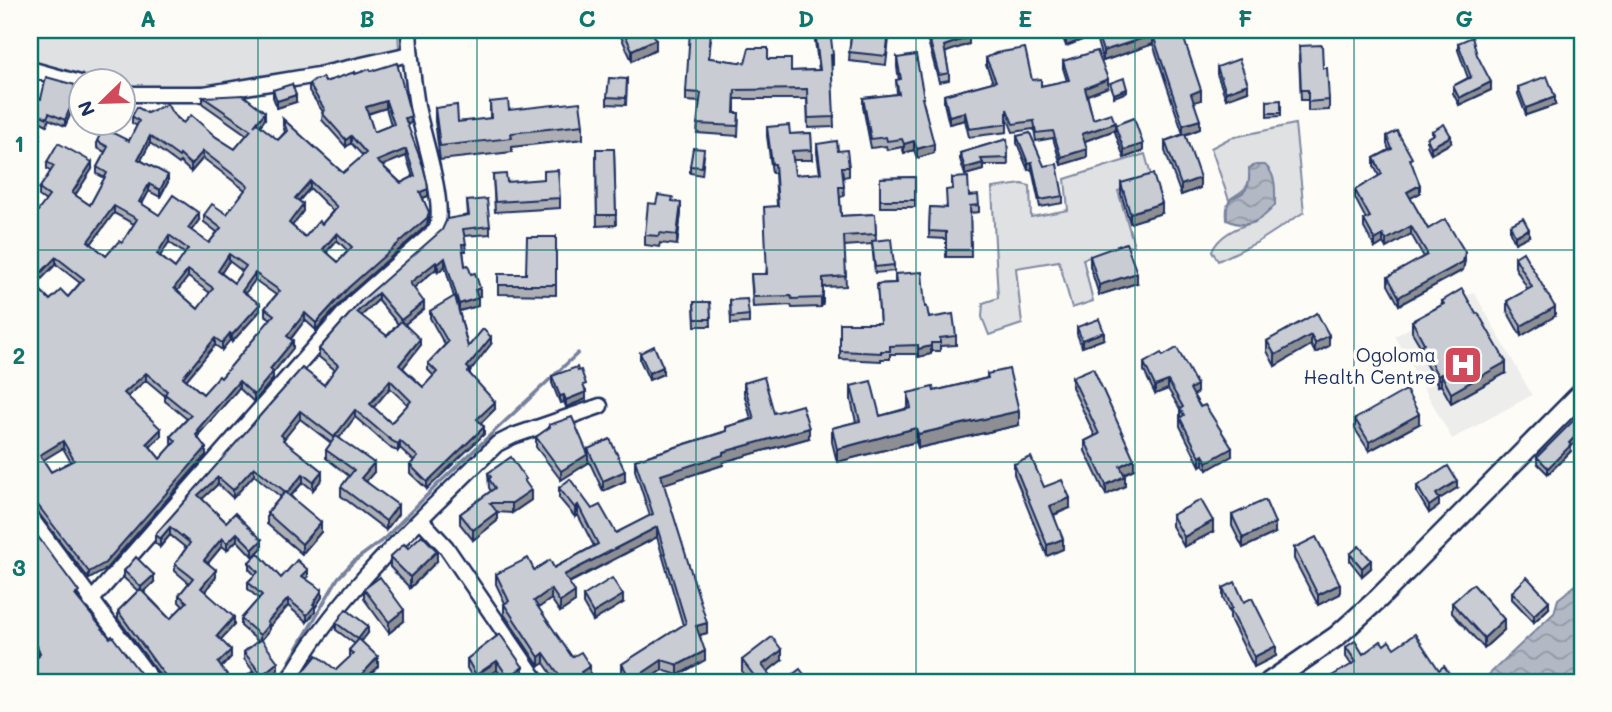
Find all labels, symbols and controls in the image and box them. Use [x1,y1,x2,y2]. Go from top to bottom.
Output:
text: A [140,3,156,33]
text: B [359,3,375,33]
text: C [578,3,596,33]
text: D [798,3,814,33]
text: E [1018,3,1032,33]
text: F [1238,3,1252,33]
text: G [1455,3,1473,33]
north arrow [66,66,136,136]
text: N [72,97,100,120]
text: 1 [14,128,24,158]
text: 2 [13,340,25,370]
place label: Ogoloma Health Centre [1303,342,1436,389]
hospital icon: Ogoloma Health Centre [1442,344,1484,386]
text: 3 [12,552,26,582]

